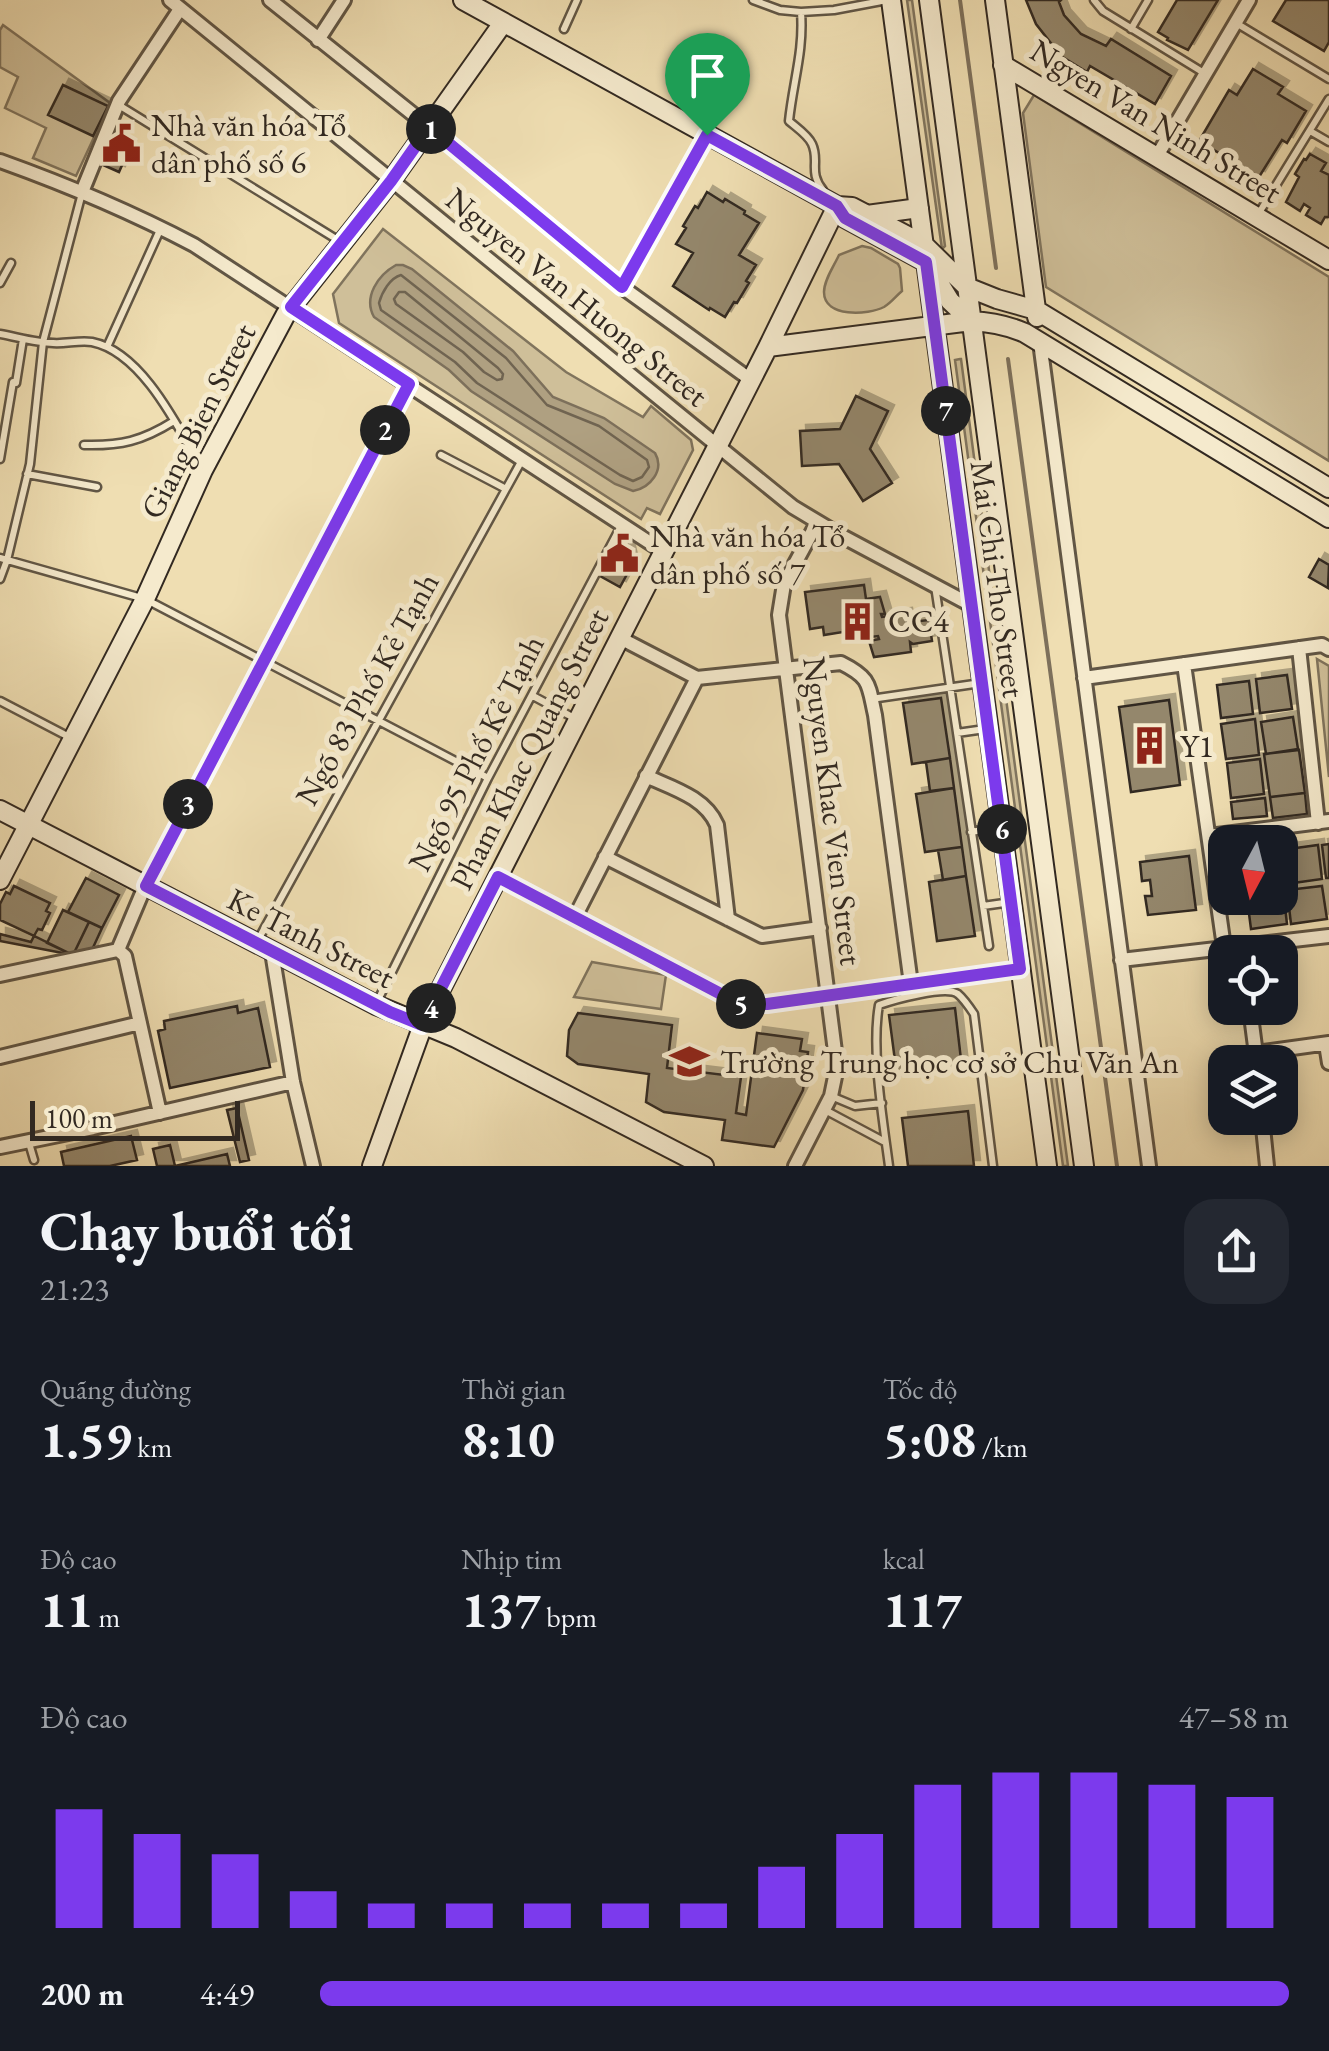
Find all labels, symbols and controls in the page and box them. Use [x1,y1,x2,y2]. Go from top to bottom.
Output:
street label: Ngyen Van Ninh Street [1023,29,1289,213]
pin [665,33,750,136]
icon: arrive [680,48,735,103]
place label: Nhà văn hóa Tổ dân phố số 6 [151,104,346,183]
pin: 1 [406,104,456,154]
text: 1 [424,111,438,147]
public building icon: Nhà văn hóa Tổ dân phố số 6 [100,122,142,164]
street label: Nguyen Van Huong Street [437,178,717,416]
street label: Giang Bien Street [131,316,265,526]
pin: 7 [921,386,971,436]
text: 7 [939,393,953,429]
pin: 2 [360,405,410,455]
text: 2 [378,412,392,448]
street label: Mai Chi Tho Street [961,458,1035,700]
place label: Nhà văn hóa Tổ dân phố số 7 [650,515,845,594]
public building icon: Nhà văn hóa Tổ dân phố số 7 [599,533,641,575]
street label: Ngõ 83 Phố Kẻ Tạnh [286,565,448,813]
building icon: CC4 [837,600,879,642]
place label: CC4 [888,600,949,642]
street label: Pham Khac Quang Street [440,601,618,897]
street label: Ngõ 95 Phố Kẻ Tạnh [398,628,554,878]
street label: Nguyen Khac Vien Street [793,654,873,968]
building icon: Y1 [1129,725,1171,767]
place label: Y1 [1180,725,1214,767]
pin: 3 [163,779,213,829]
text: 3 [181,786,195,822]
pin: 6 [977,804,1027,854]
text: 6 [995,811,1009,847]
north arrow [1208,825,1298,915]
map controls [1208,825,1298,1135]
street label: Ke Tanh Street [221,878,401,998]
button: locate [1208,935,1298,1025]
pin: 5 [716,979,766,1029]
pin: 4 [406,983,456,1033]
text: 5 [734,986,748,1022]
text: 4 [424,990,438,1026]
school or university icon: Trường Trung học cơ sở Chu Văn An [669,1041,711,1083]
place label: Trường Trung học cơ sở Chu Văn An [720,1041,1179,1083]
button: layers [1208,1045,1298,1135]
scale bar [30,1096,240,1140]
text: 100 m [45,1100,113,1136]
text: Chạy buổi tối [40,1195,353,1266]
button: share [1184,1199,1289,1304]
text: 21:23 [40,1268,109,1310]
text: Quãng đường [40,1371,191,1407]
text: Thời gian [461,1371,566,1407]
text: Tốc độ [883,1371,957,1407]
text: 1.59 [40,1407,132,1472]
text: 8:10 [461,1407,555,1472]
text: 5:08 [883,1407,976,1472]
text: km [132,1429,172,1465]
text: /km [976,1429,1028,1465]
text: Độ cao [40,1541,117,1577]
text: Nhịp tim [461,1541,562,1577]
text: kcal [883,1541,925,1577]
text: 11 [40,1577,93,1642]
text: 137 [461,1577,541,1642]
text: 117 [883,1577,962,1642]
text: m [93,1599,120,1635]
text: bpm [541,1599,597,1635]
text: Độ cao [40,1696,128,1738]
text: 47–58 m [1179,1696,1289,1738]
text: 200 m [40,1973,124,2015]
text: 4:49 [200,1973,254,2015]

